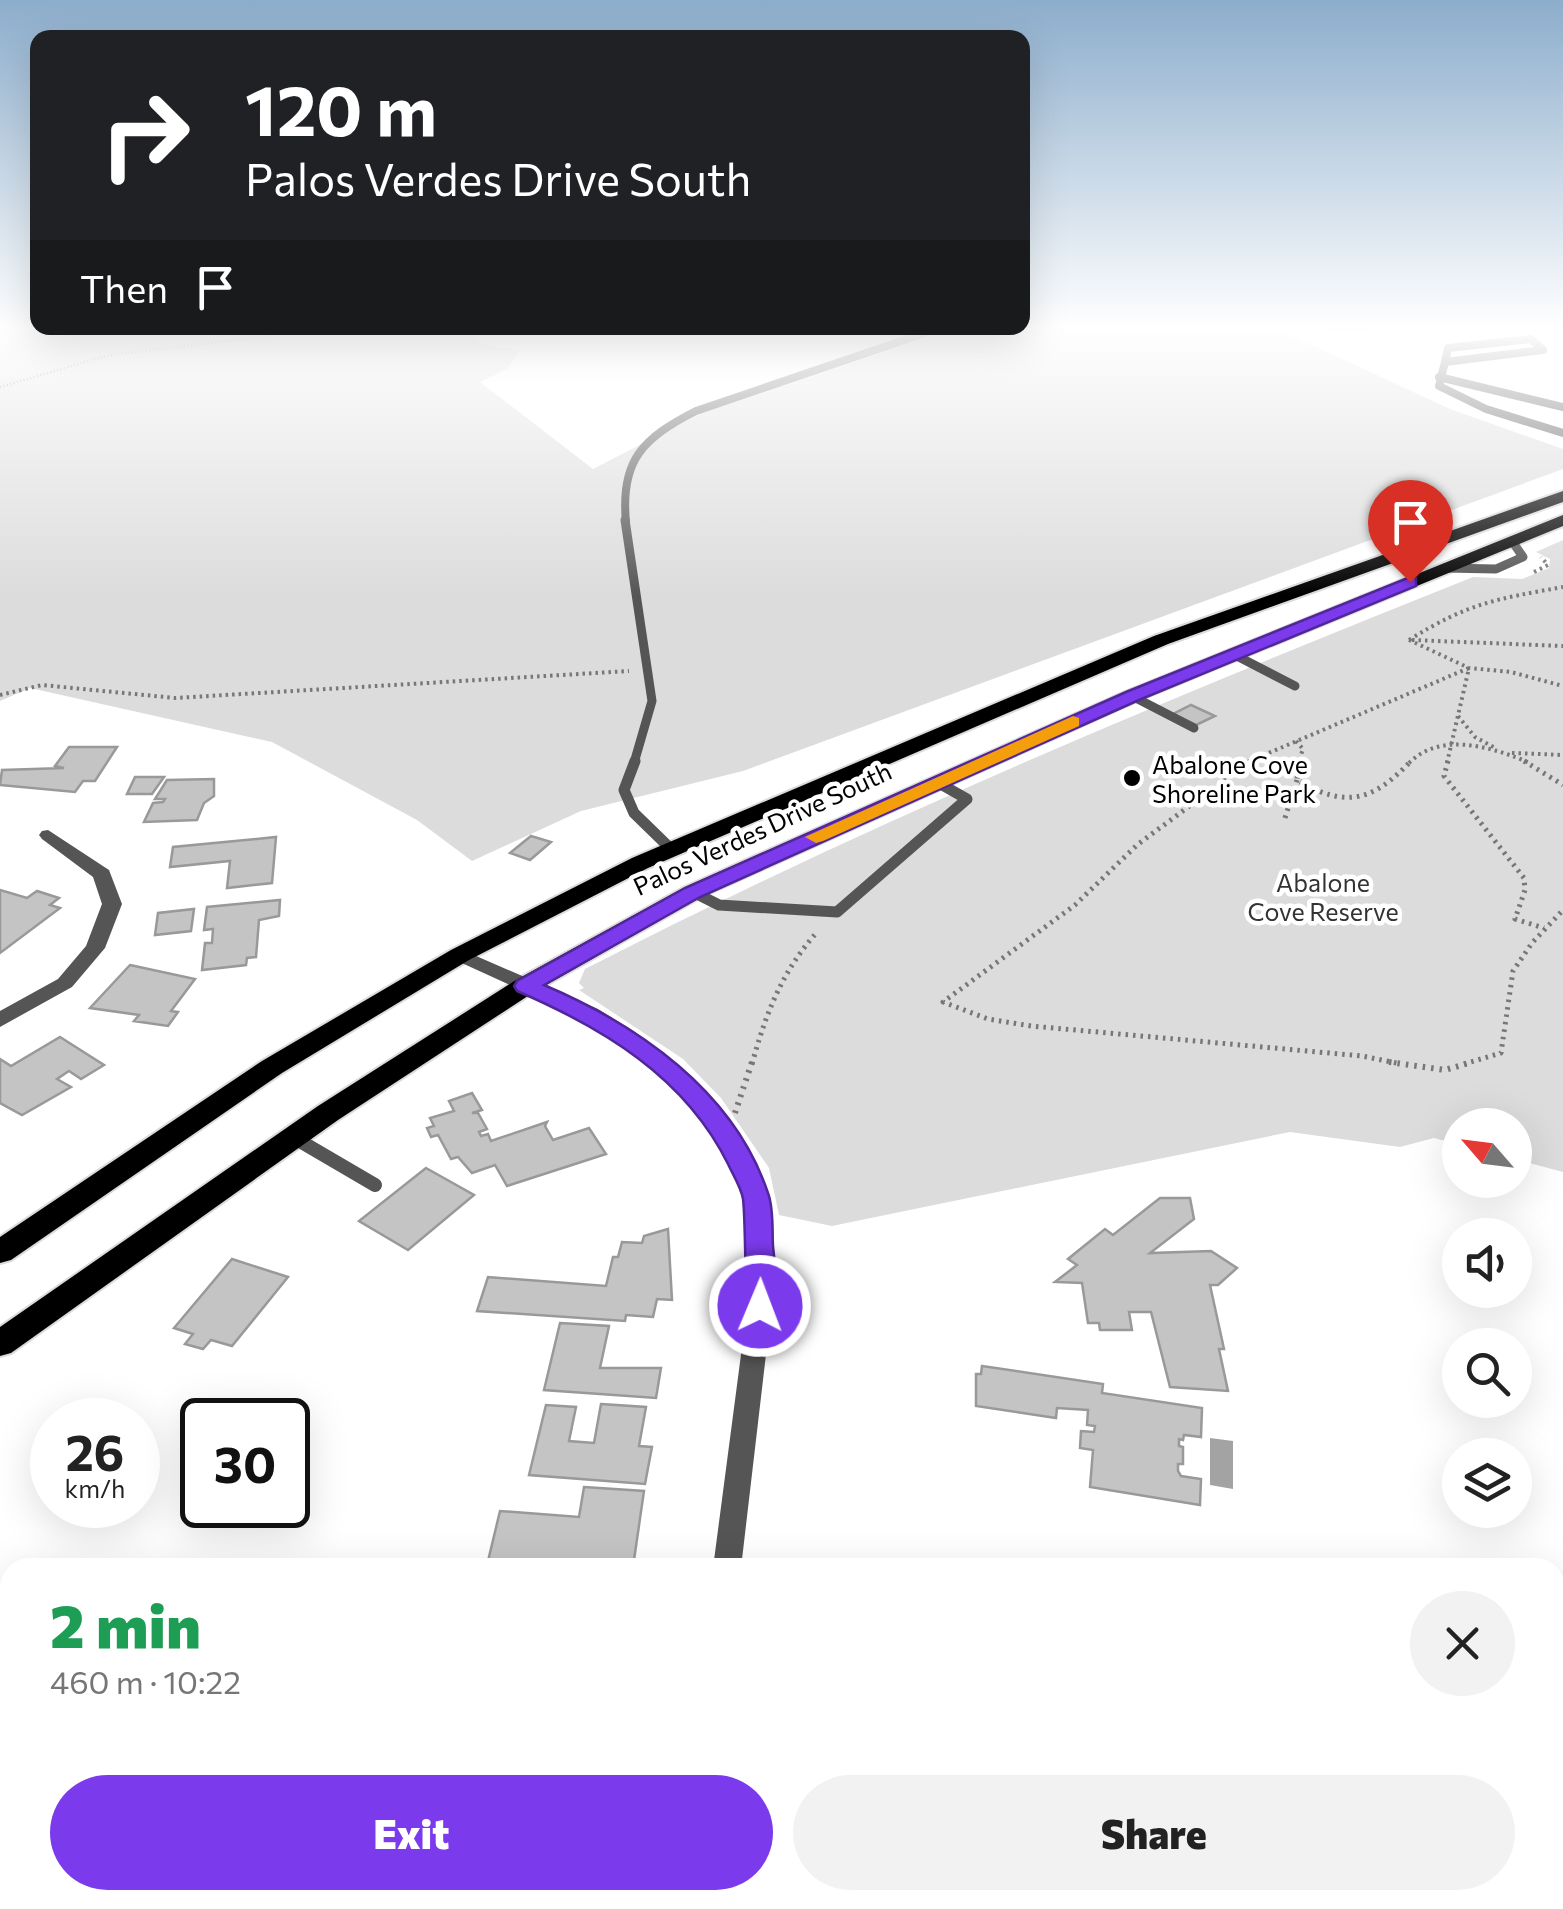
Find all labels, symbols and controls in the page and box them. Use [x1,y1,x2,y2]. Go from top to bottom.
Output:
text: 120 m [245,65,437,150]
icon: right [80,70,210,200]
text: Palos Verdes Drive South [245,150,751,205]
icon: arrive [188,260,243,315]
text: Then [80,264,168,311]
pin [1368,480,1453,583]
icon: arrive [1383,495,1438,550]
place label: Abalone Cove Shoreline Park [1152,749,1316,808]
street label: Palos Verdes Drive South [628,755,896,901]
marker: Abalone Cove Shoreline Park [1121,767,1143,789]
park label: Abalone Cove Reserve [1247,867,1399,926]
north arrow [1442,1108,1532,1198]
map controls [1442,1108,1532,1528]
button: sound [1442,1218,1532,1308]
position arrow [708,1254,812,1358]
button: search [1442,1328,1532,1418]
speed limit sign: 30 [180,1398,310,1528]
text: 26 [65,1420,124,1481]
button: layers [1442,1438,1532,1528]
text: km/h [65,1473,125,1503]
text: 2 min [50,1587,201,1660]
button: close [1410,1591,1515,1696]
text: 460 m · 10:22 [50,1661,241,1701]
button: Exit [50,1775,773,1890]
button: Share [793,1775,1515,1890]

